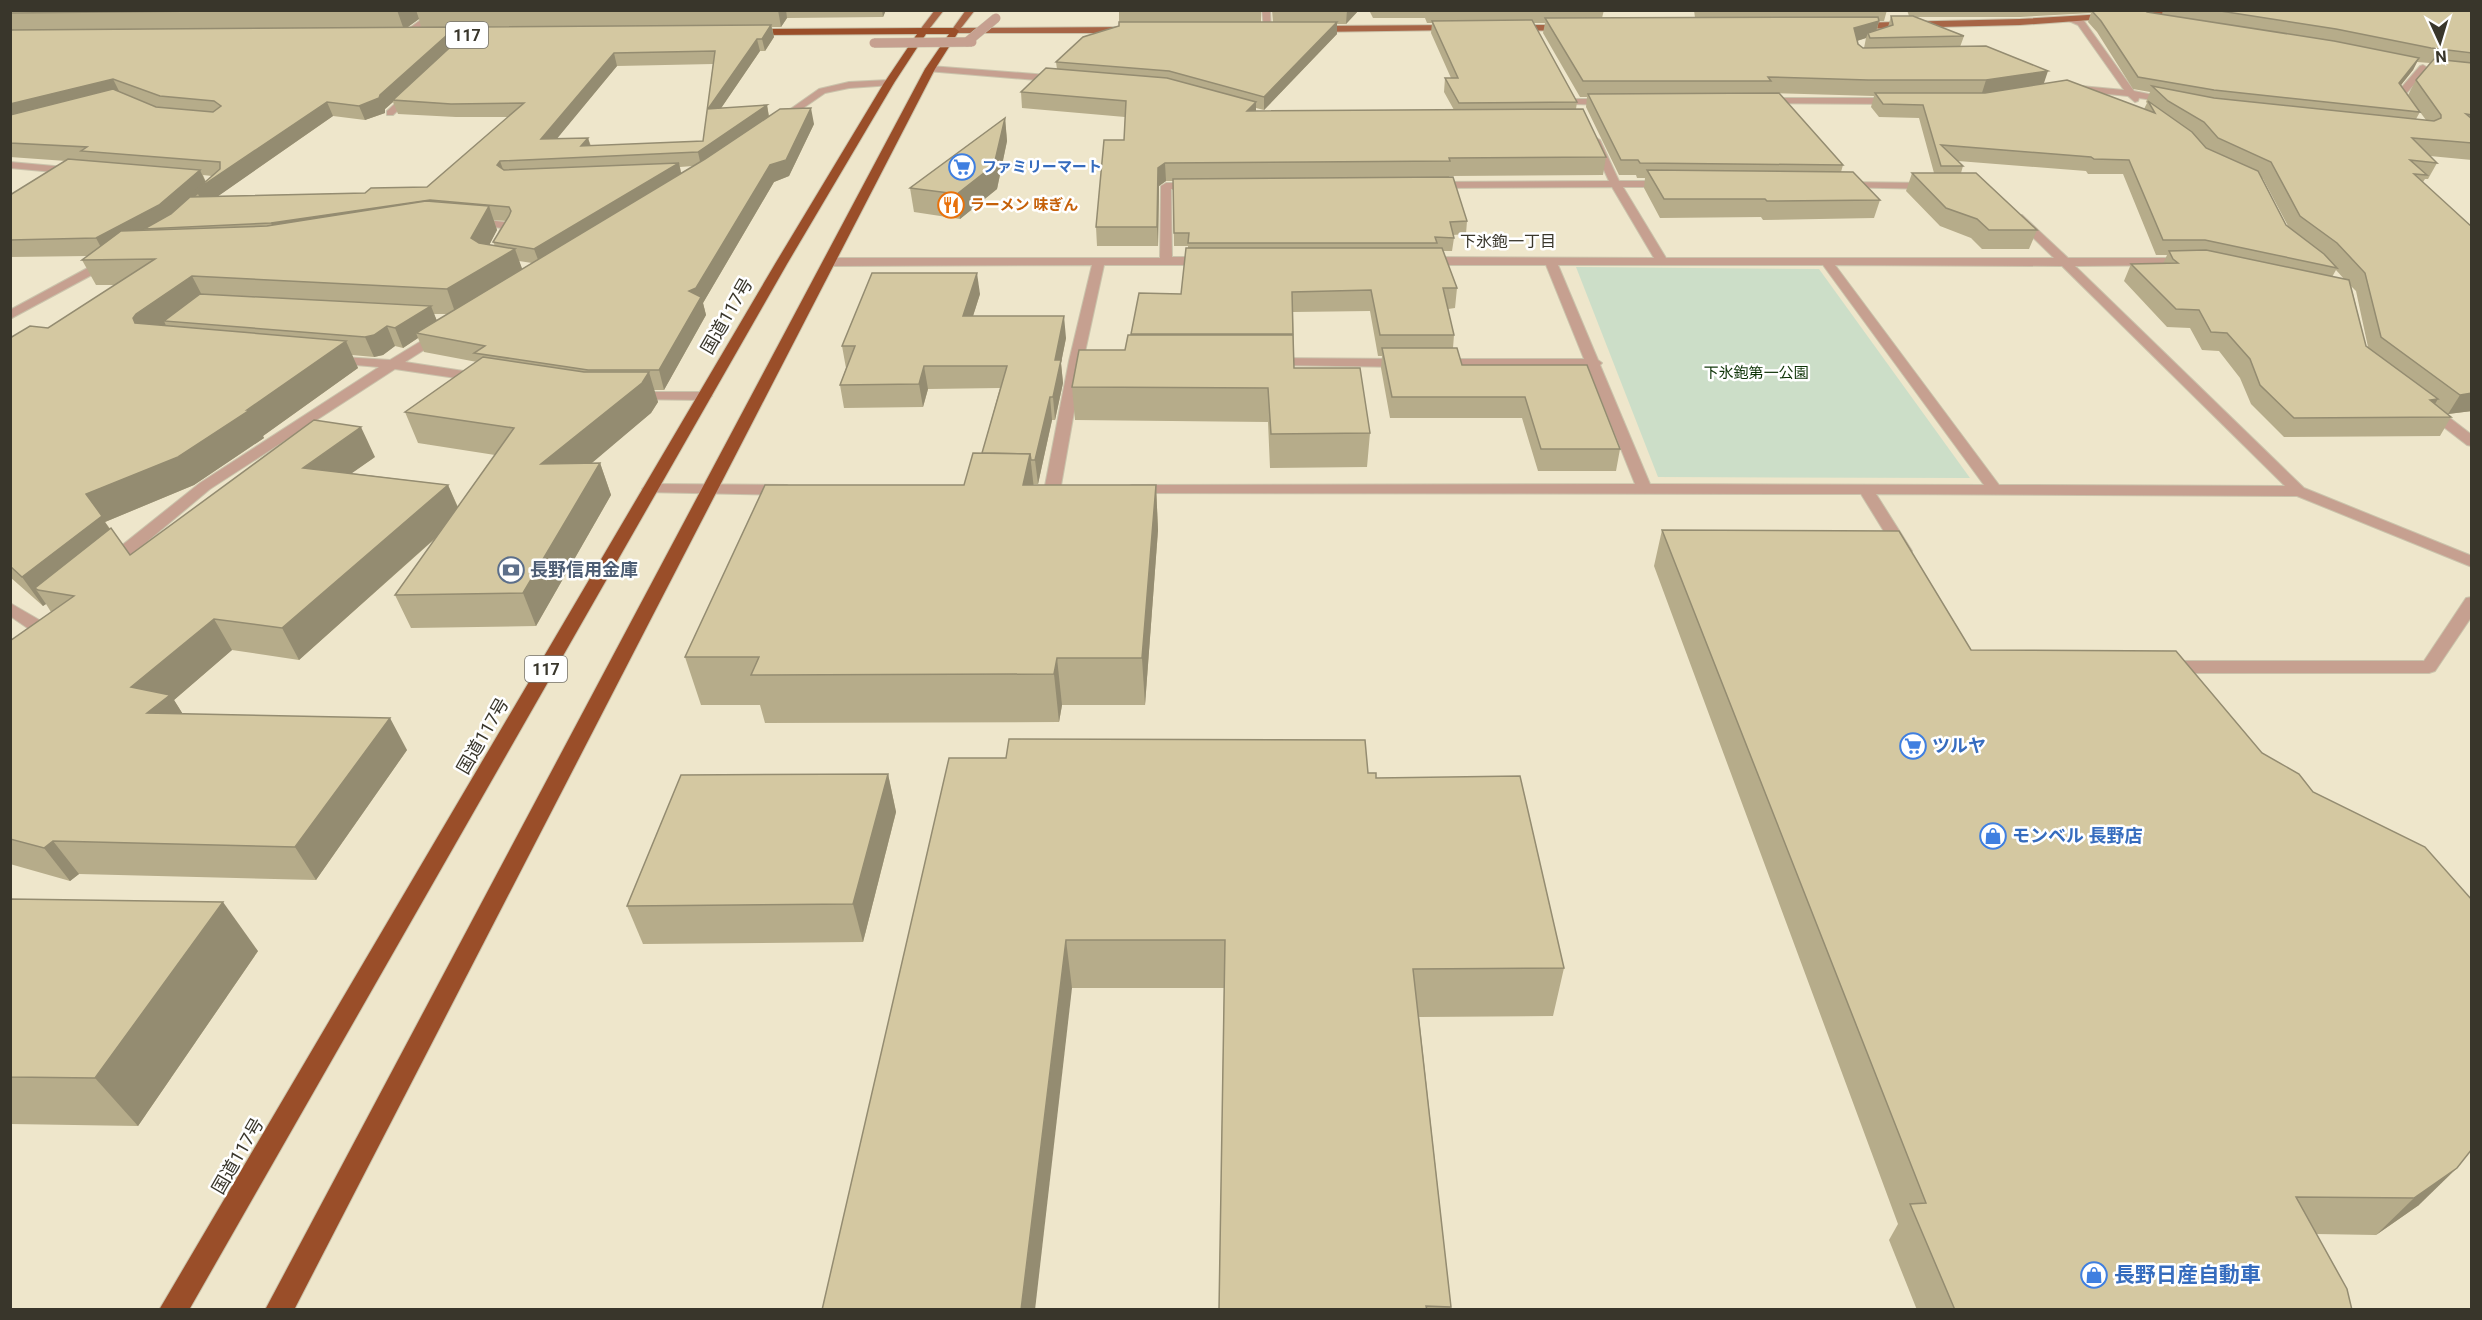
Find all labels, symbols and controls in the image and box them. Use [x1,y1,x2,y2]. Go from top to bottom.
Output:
north arrow [2410,12,2470,72]
road number: 117 [446,22,488,48]
text: N [2435,47,2447,66]
supermarket icon: ファミリーマート [947,152,977,182]
place label: ファミリーマート [982,158,1102,176]
restaurant icon: ラーメン 味ぎん [936,190,966,220]
place label: ラーメン 味ぎん [970,196,1078,214]
district label: 下氷鉋一丁目 [1460,232,1556,251]
street label: 国道117号 [696,274,757,358]
park label: 下氷鉋第一公園 [1703,364,1809,382]
bank icon: 長野信用金庫 [496,555,526,585]
place label: 長野信用金庫 [530,559,638,580]
road number: 117 [525,656,567,682]
street label: 国道117号 [452,694,513,778]
supermarket icon: ツルヤ [1898,731,1928,761]
place label: ツルヤ [1932,735,1986,756]
shop icon: モンベル 長野店 [1978,821,2008,851]
place label: モンベル 長野店 [2012,825,2142,846]
street label: 国道117号 [207,1114,268,1198]
shop icon: 長野日産自動車 [2079,1260,2109,1290]
place label: 長野日産自動車 [2114,1263,2261,1287]

